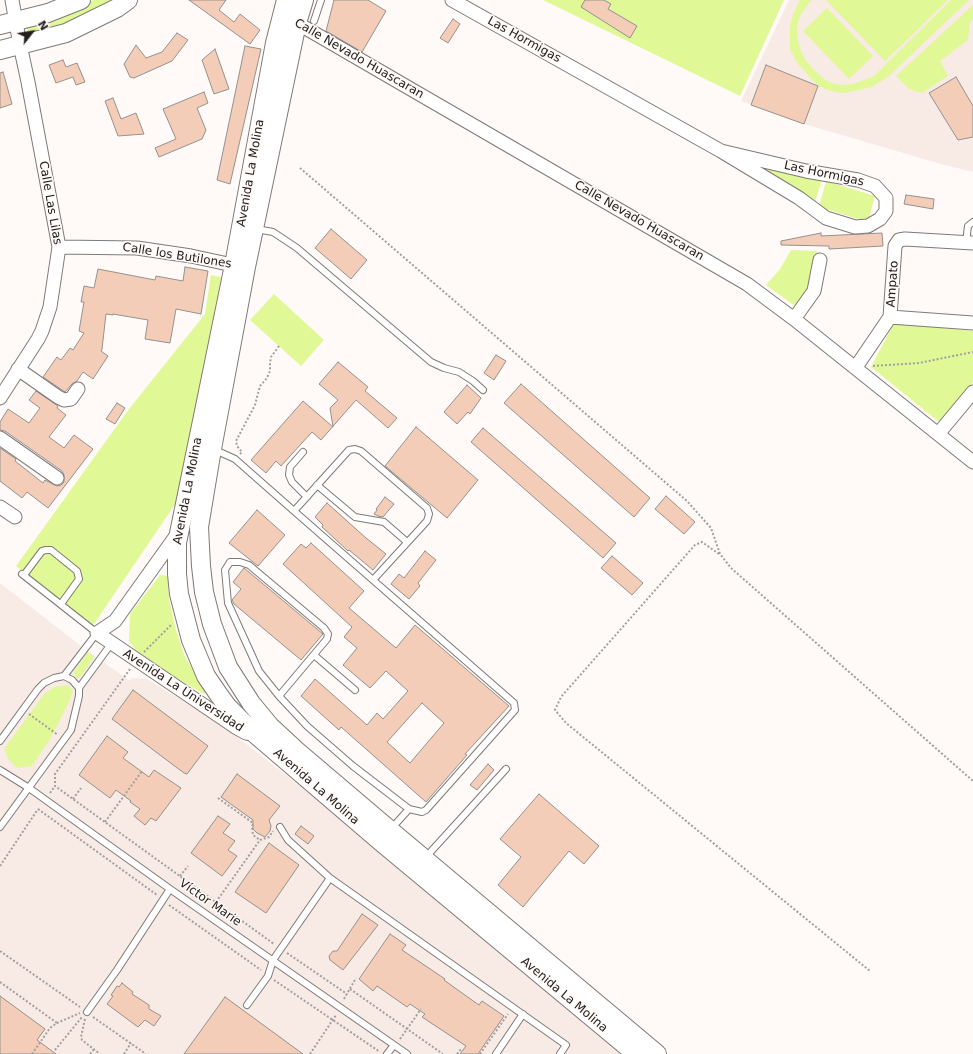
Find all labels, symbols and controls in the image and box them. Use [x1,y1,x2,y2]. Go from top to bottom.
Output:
north arrow [12,12,52,52]
street label: Las Hormigas [485,14,563,66]
street label: Calle Nevado Huascaran [292,16,426,102]
text: N [35,18,51,33]
street label: Avenida La Molina [234,118,268,228]
street label: Las Hormigas [783,158,865,190]
street label: Calle Las Lilas [36,160,64,246]
street label: Calle Nevado Huascaran [572,178,706,264]
street label: Calle los Butilones [121,240,233,272]
street label: Ampato [884,260,902,308]
street label: Avenida La Molina [171,436,205,546]
street label: Avenida La Universidad [120,647,246,735]
street label: Avenida La Molina [270,746,362,828]
street label: Víctor Marie [176,876,244,930]
street label: Avenida La Molina [518,954,610,1036]

